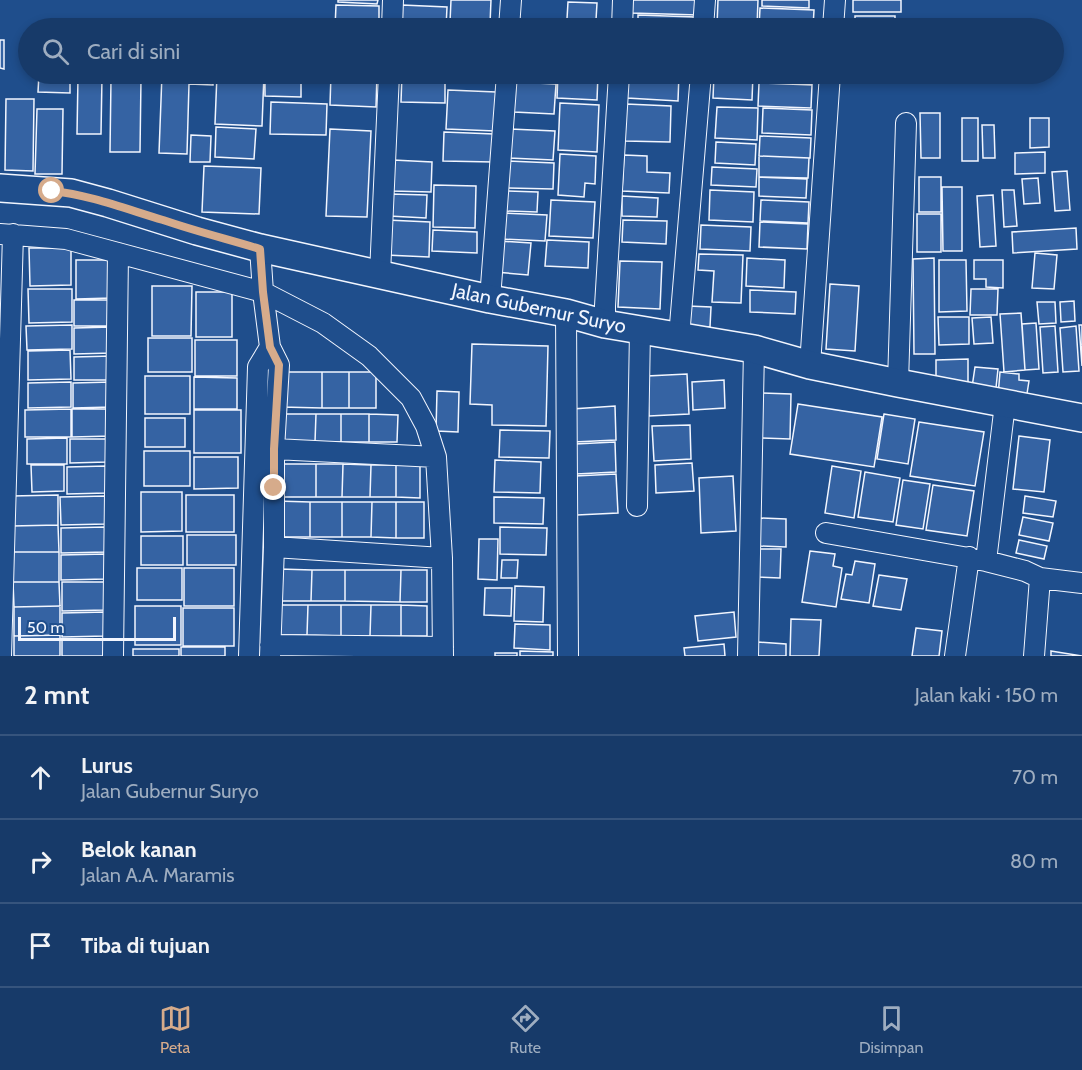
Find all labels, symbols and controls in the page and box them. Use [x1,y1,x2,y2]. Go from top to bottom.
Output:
search box [18,18,1064,84]
icon: search [39,35,72,68]
text: Cari di sini [87,38,180,65]
route start [38,177,64,203]
street label: Jalan Gubernur Suryo [449,278,628,338]
route end [260,474,286,500]
scale bar [18,614,176,642]
text: 50 m [27,618,64,637]
text: 2 mnt [24,679,89,711]
text: Jalan kaki · 150 m [915,683,1058,707]
text: Lurus [81,752,133,779]
icon: ahead [24,761,57,794]
text: 70 m [1012,765,1058,789]
text: Jalan Gubernur Suryo [81,779,259,803]
text: Belok kanan [81,836,197,863]
icon: right [24,845,57,878]
text: 80 m [1010,849,1058,873]
text: Jalan A.A. Maramis [81,863,235,887]
icon: arrive [24,929,57,962]
text: Tiba di tujuan [81,932,210,959]
tab: Peta [159,1002,192,1057]
tab: Rute [509,1002,542,1057]
tab: Disimpan [859,1002,923,1057]

